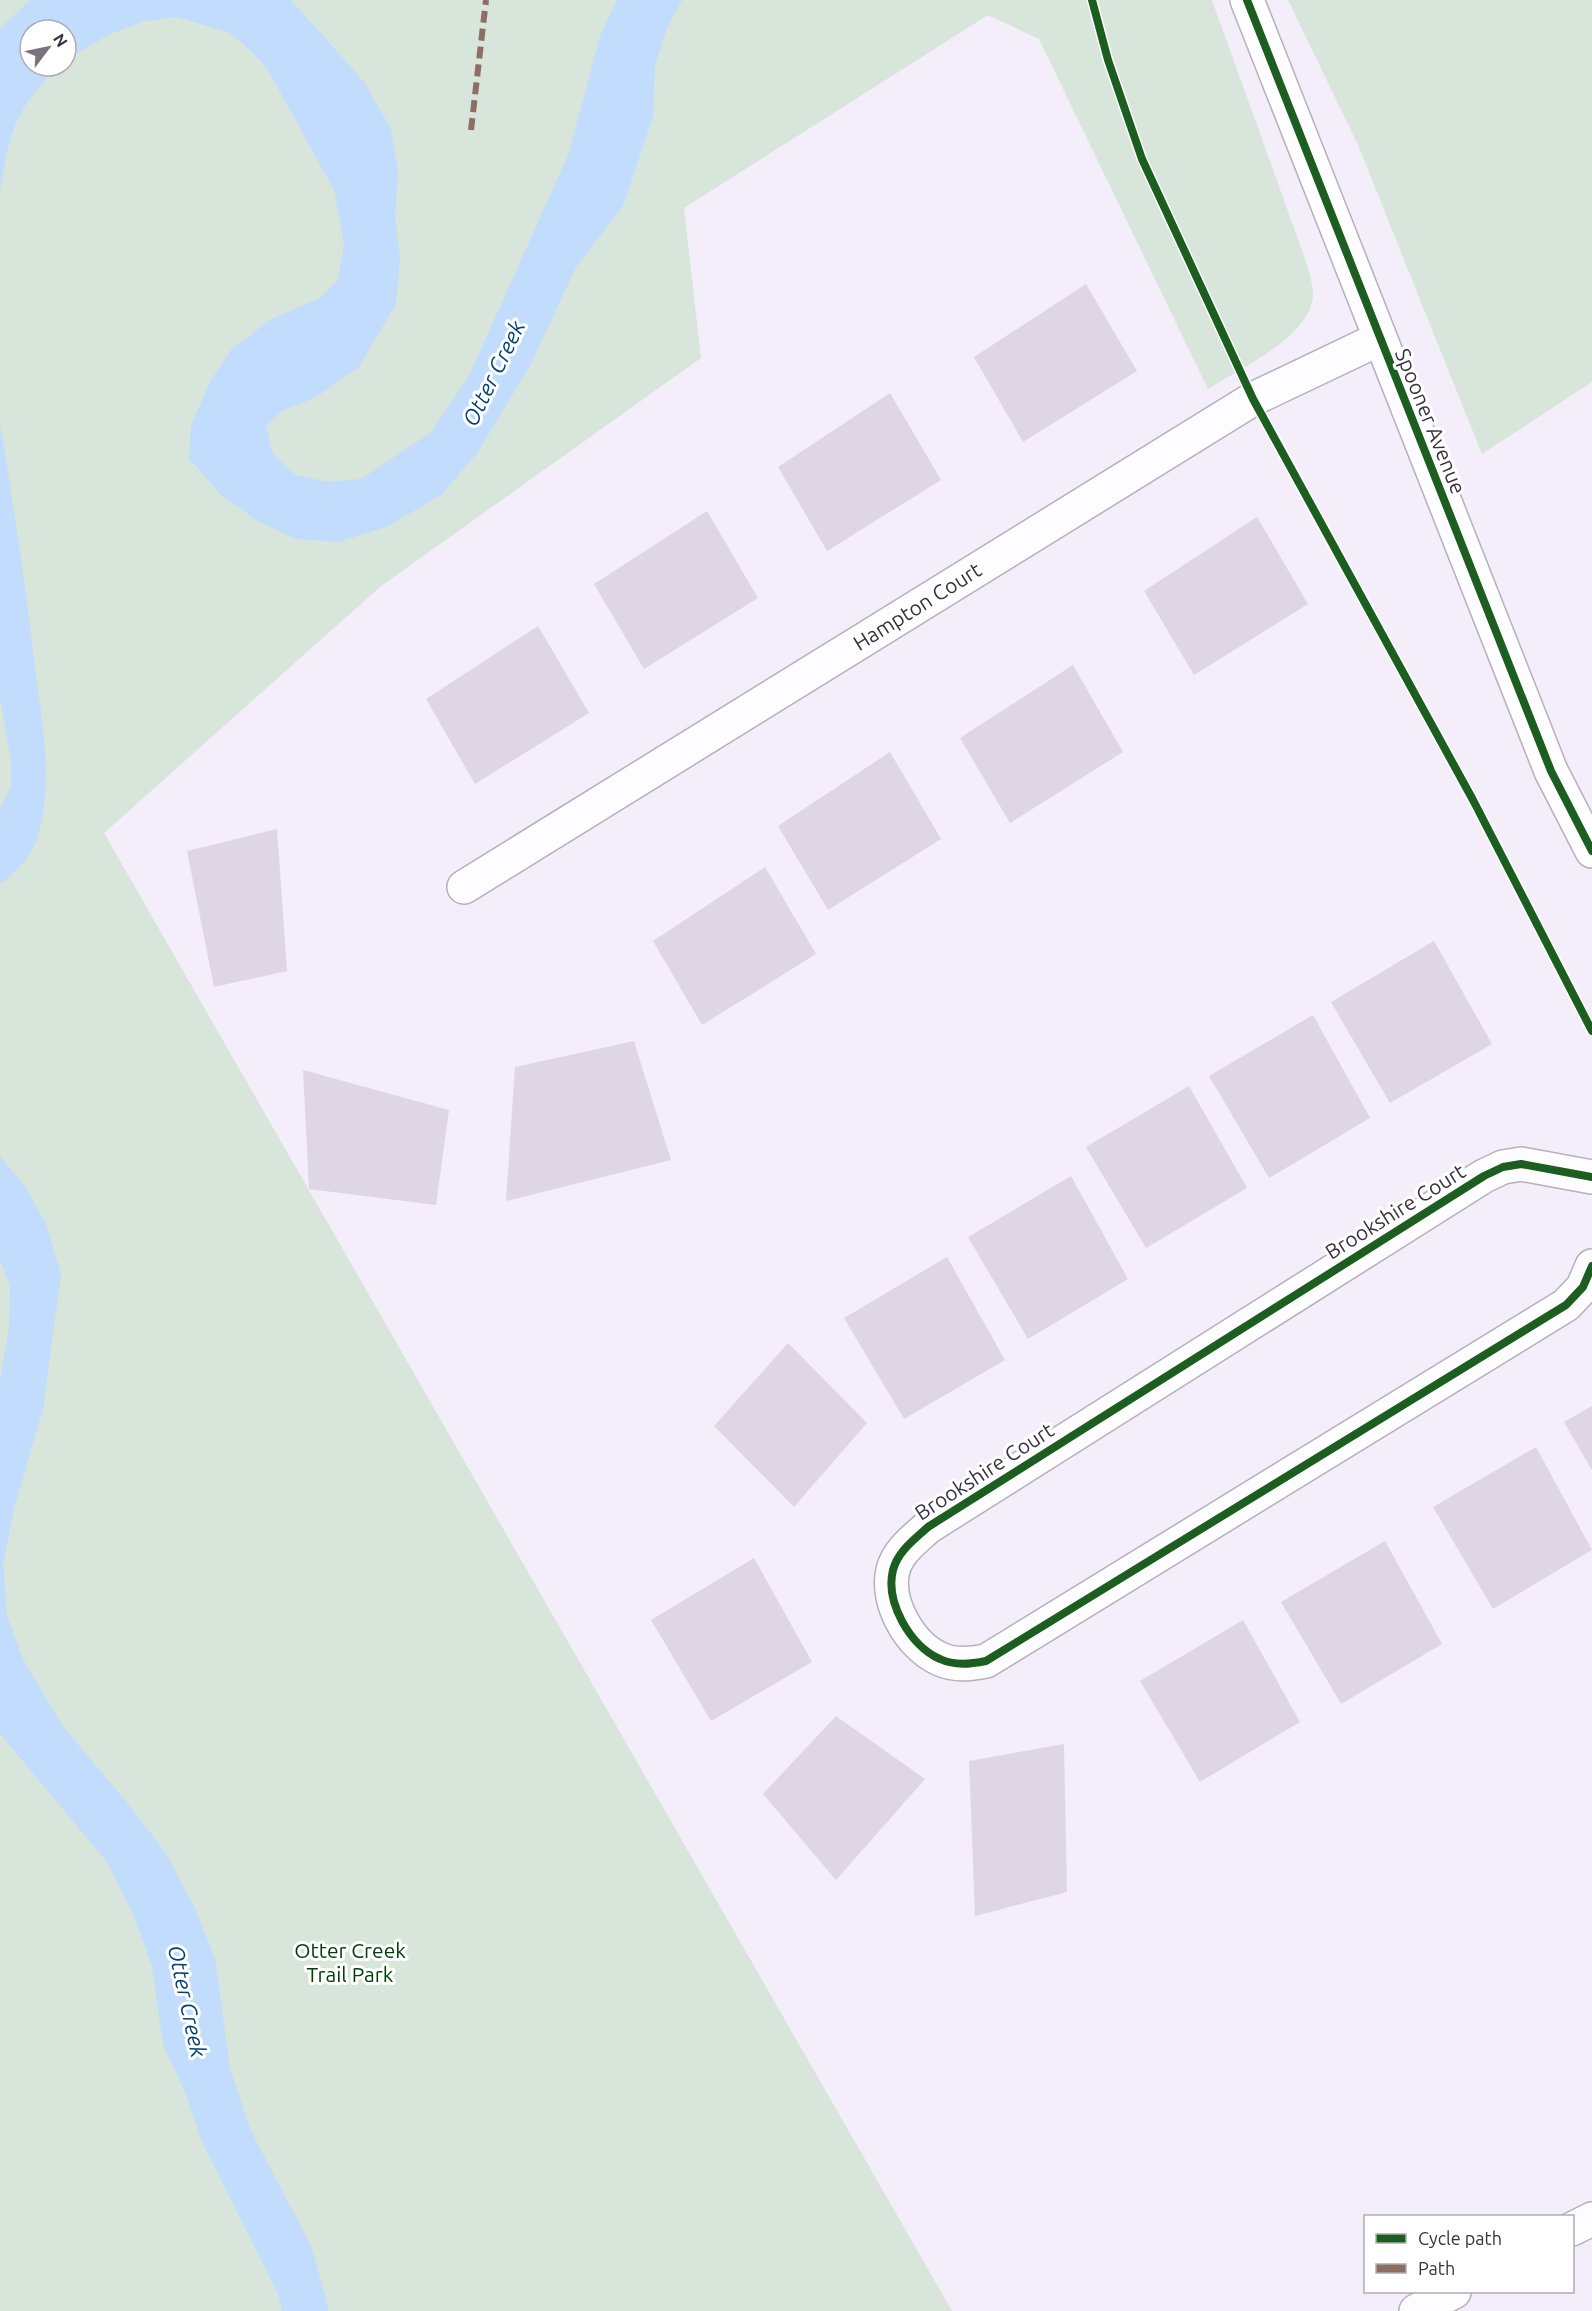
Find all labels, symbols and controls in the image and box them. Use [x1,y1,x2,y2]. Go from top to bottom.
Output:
north arrow [18,18,78,78]
text: N [50,30,72,50]
water label: Otter Creek [457,316,530,430]
street label: Spooner Avenue [1391,345,1471,497]
street label: Hampton Court [849,557,985,655]
street label: Brookshire Court [1321,1158,1469,1264]
street label: Brookshire Court [910,1417,1058,1525]
park label: Otter Creek Trail Park [294,1938,406,1986]
water label: Otter Creek [164,1943,212,2060]
legend [1364,2215,1574,2293]
text: Cycle path [1418,2228,1502,2248]
text: Path [1418,2258,1455,2278]

